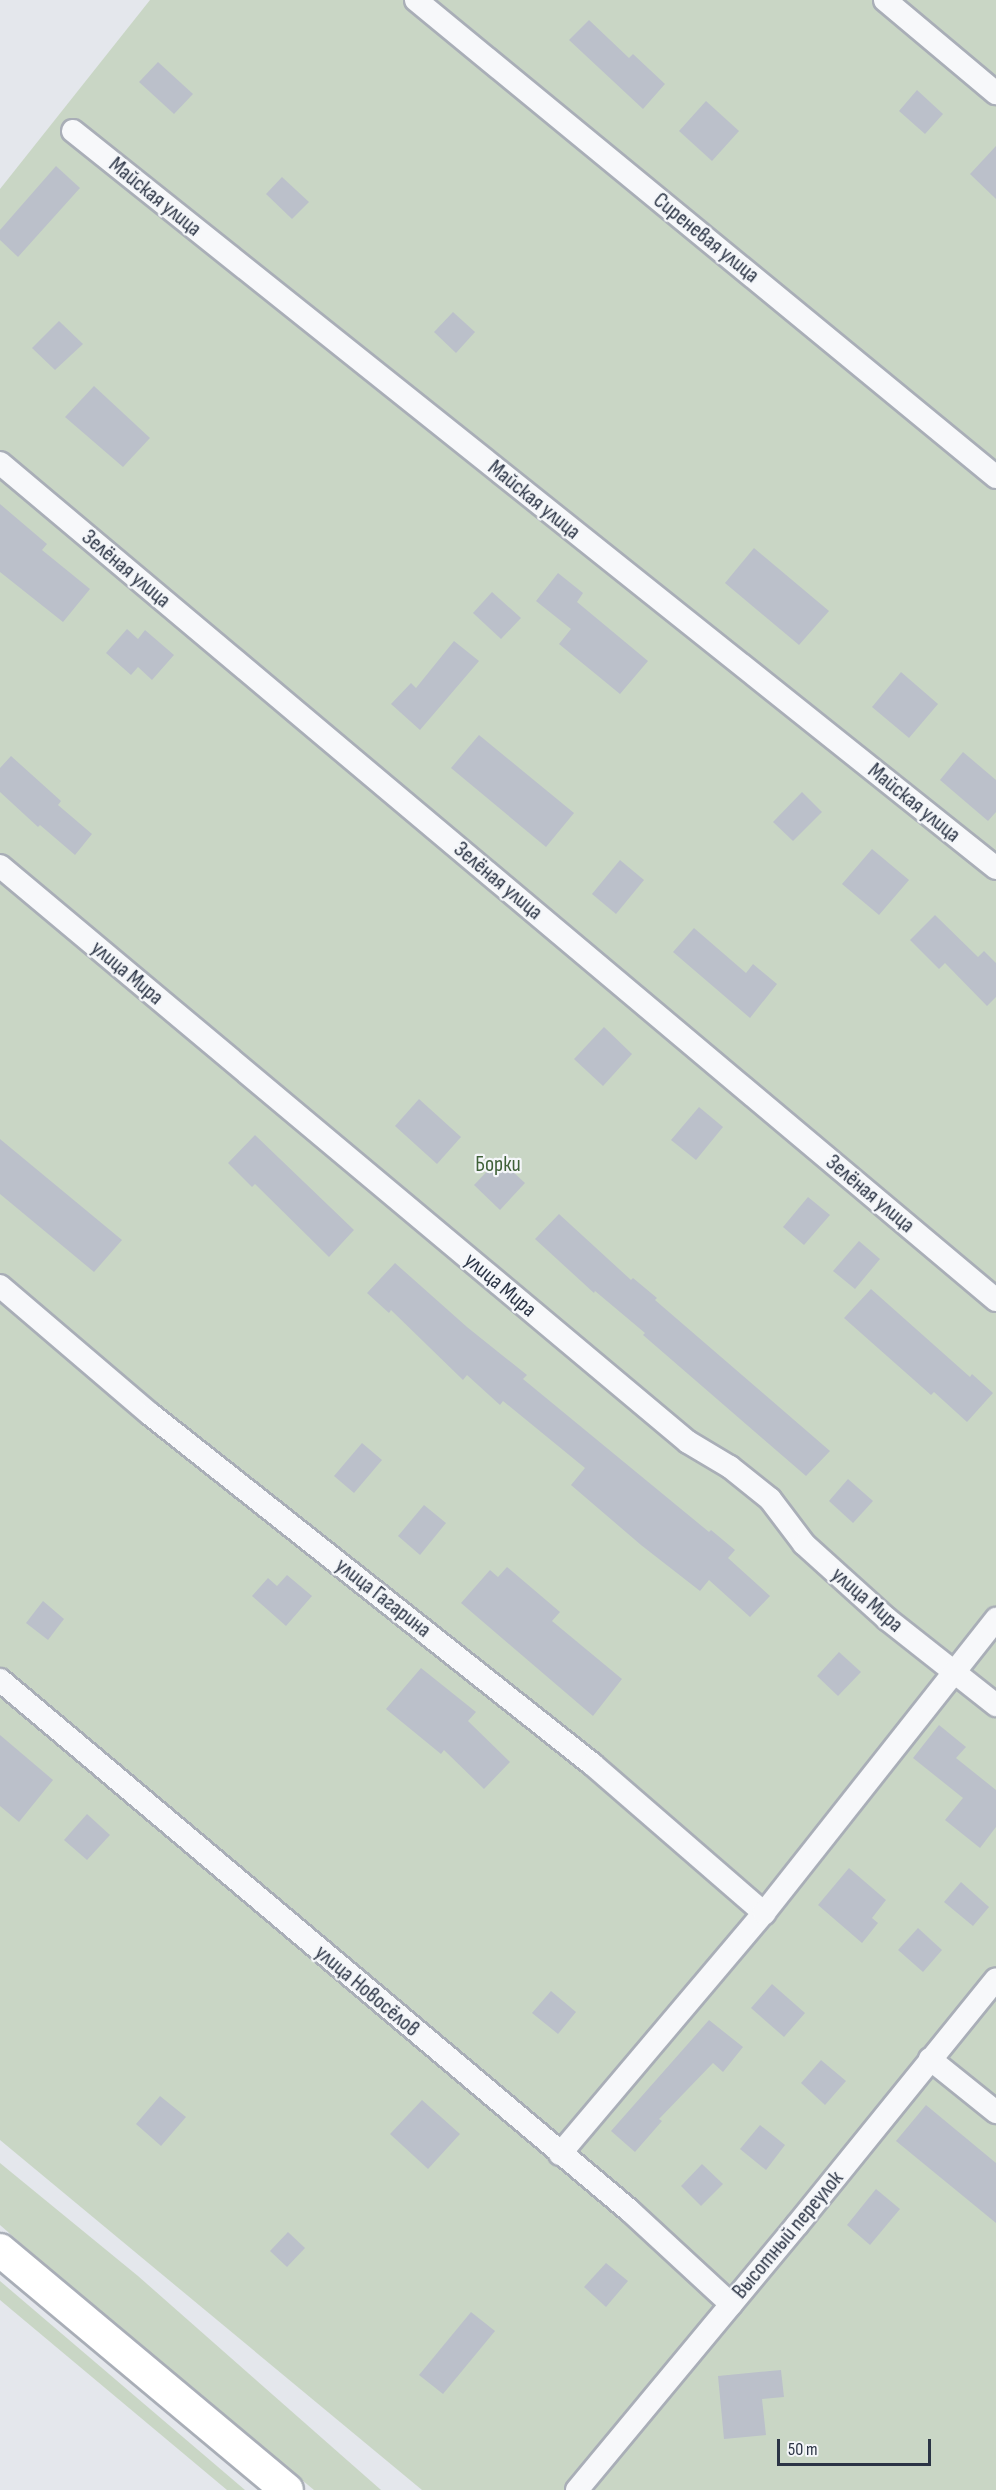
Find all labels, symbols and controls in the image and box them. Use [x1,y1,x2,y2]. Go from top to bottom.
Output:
street label: Майская улица [103,152,207,242]
street label: Сиреневая улица [648,187,764,289]
street label: Майская улица [482,455,586,545]
street label: Зелёная улица [76,524,176,614]
street label: Майская улица [862,758,966,848]
street label: Зелёная улица [448,836,548,926]
street label: улица Мира [85,935,169,1011]
street label: Зелёная улица [820,1149,920,1239]
park label: Борки [475,1152,521,1178]
street label: улица Мира [458,1247,542,1323]
street label: улица Гагарина [330,1553,436,1643]
street label: улица Мира [826,1562,908,1638]
street label: улица Новосёлов [309,1940,425,2042]
street label: Высотный переулок [727,2166,849,2304]
scale bar [780,2427,934,2465]
text: 50 m [788,2439,818,2460]

